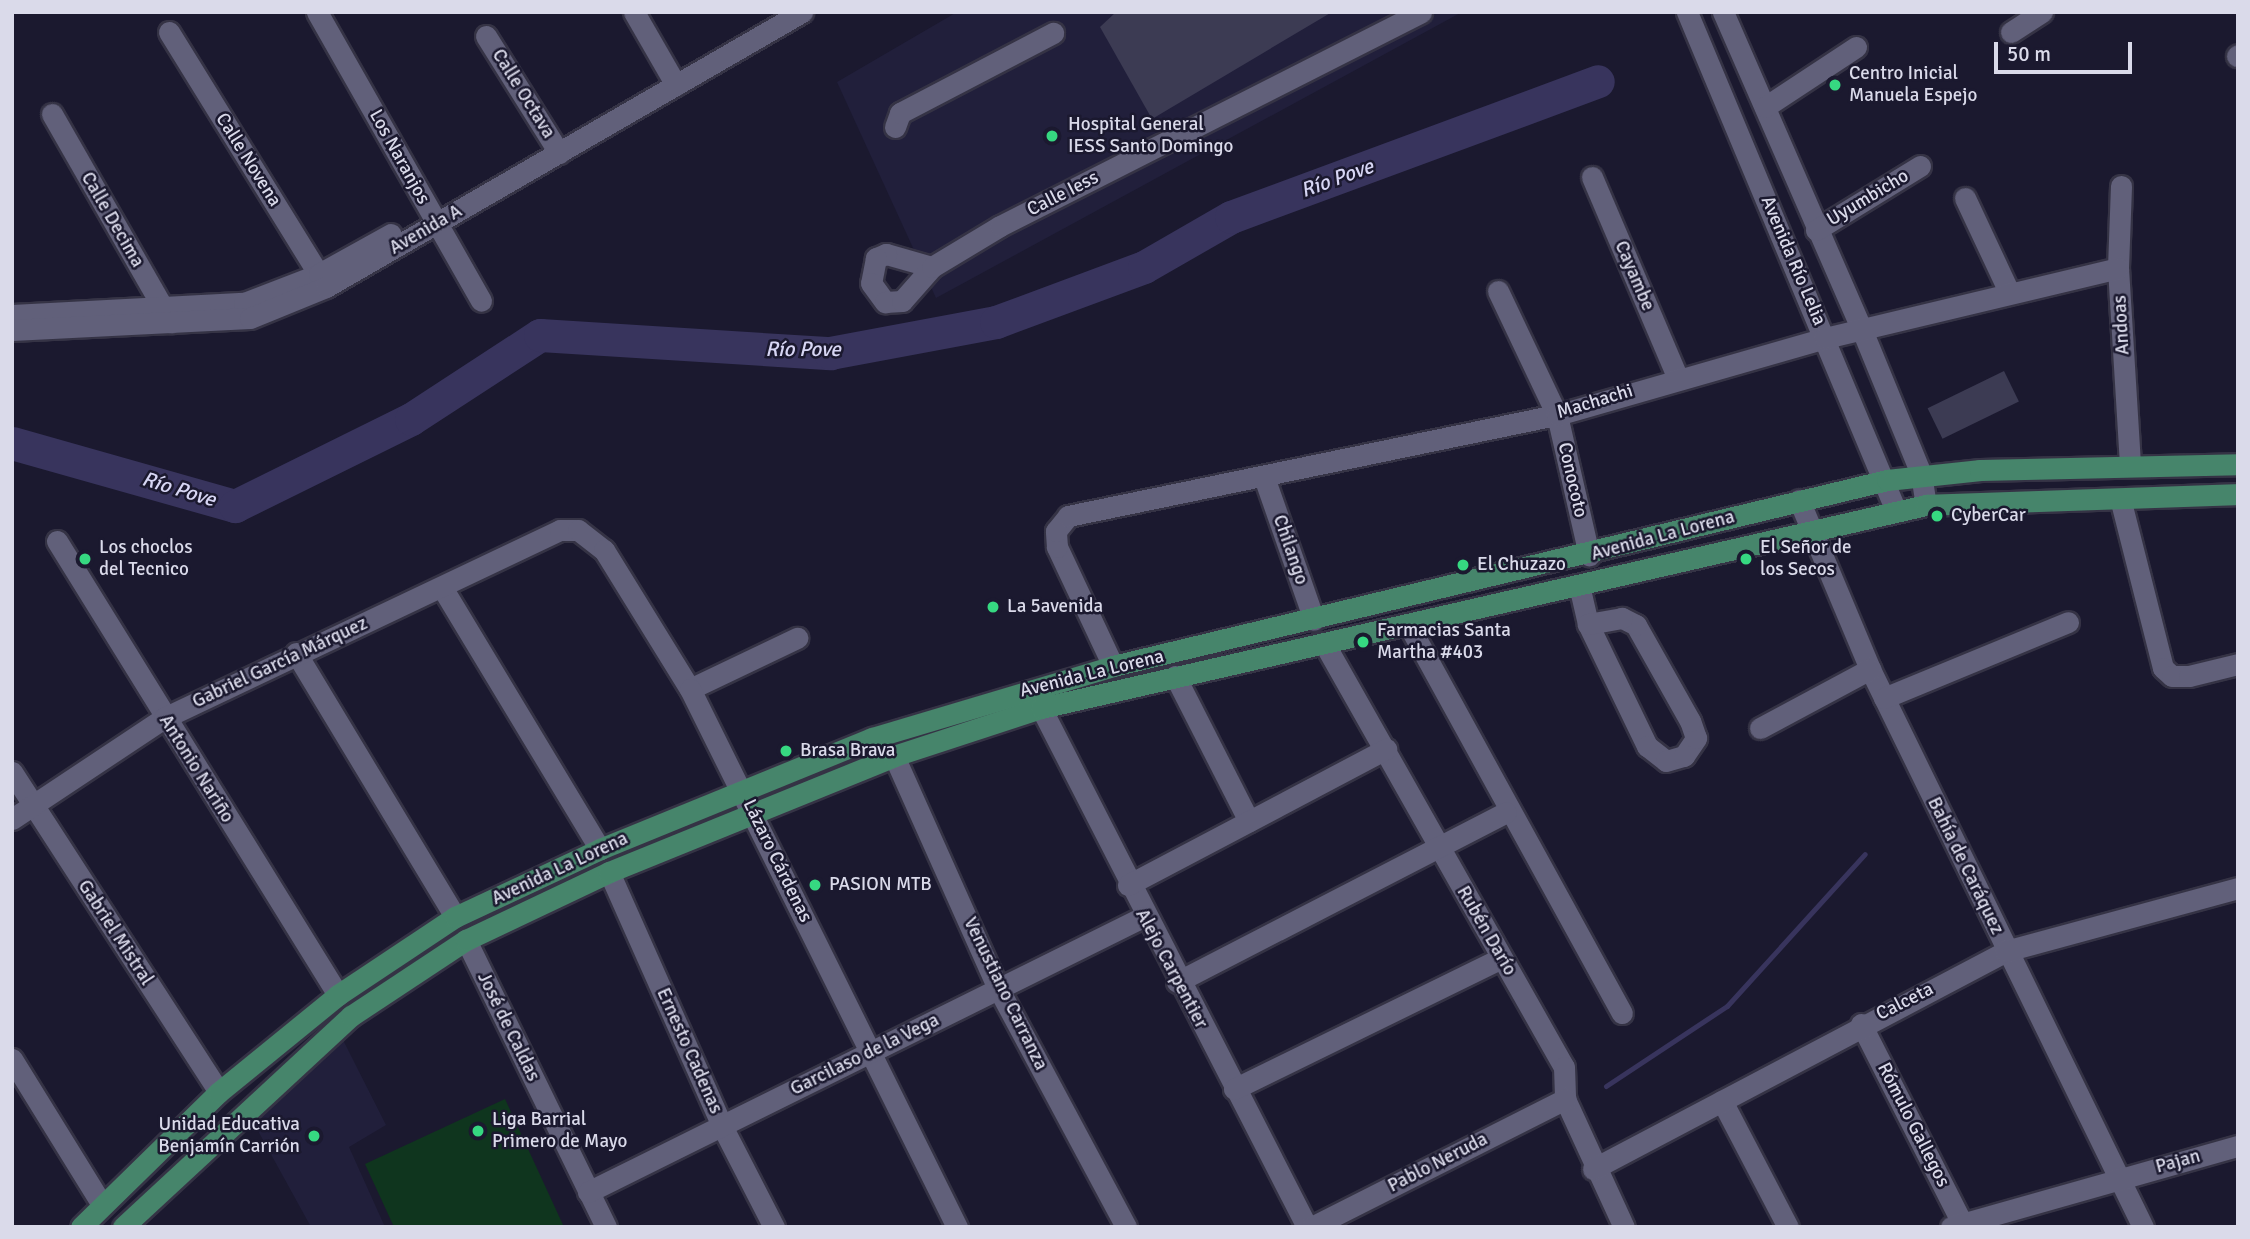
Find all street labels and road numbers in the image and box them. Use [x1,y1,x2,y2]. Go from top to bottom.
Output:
street label: Calle Octava [487,45,559,143]
street label: Los Naranjos [364,106,434,208]
street label: Calle Novena [210,109,286,211]
street label: Uyumbicho [1823,165,1913,231]
street label: Calle Iess [1023,166,1103,222]
street label: Calle Decima [76,168,148,272]
street label: Avenida Río Lelia [1755,193,1831,329]
street label: Avenida A [386,200,466,260]
street label: Cayambe [1609,238,1659,314]
street label: Andoas [2109,295,2135,355]
street label: Machachi [1554,380,1636,424]
street label: Conocoto [1552,440,1592,520]
street label: Avenida La Lorena [1589,506,1737,566]
street label: Chilango [1267,512,1313,588]
street label: Gabriel García Márquez [189,612,371,714]
street label: Avenida La Lorena [1018,645,1166,703]
street label: Antonio Nariño [154,711,238,827]
street label: Bahía de Caráquez [1922,794,2008,938]
street label: Lázaro Cárdenas [737,796,817,926]
street label: Avenida La Lorena [488,827,632,911]
street label: Gabriel Mistral [72,876,158,990]
street label: Rubén Darío [1451,882,1521,980]
street label: Alejo Carpentier [1130,905,1212,1033]
street label: Venustiano Carranza [958,914,1052,1074]
street label: José de Caldas [472,969,544,1085]
street label: Calceta [1873,978,1937,1026]
street label: Ernesto Cadenas [651,985,727,1117]
street label: Garcilaso de la Vega [787,1009,943,1101]
street label: Rómulo Gallegos [1872,1059,1954,1191]
street label: Pablo Neruda [1384,1128,1492,1198]
street label: Pajan [2153,1145,2203,1179]

